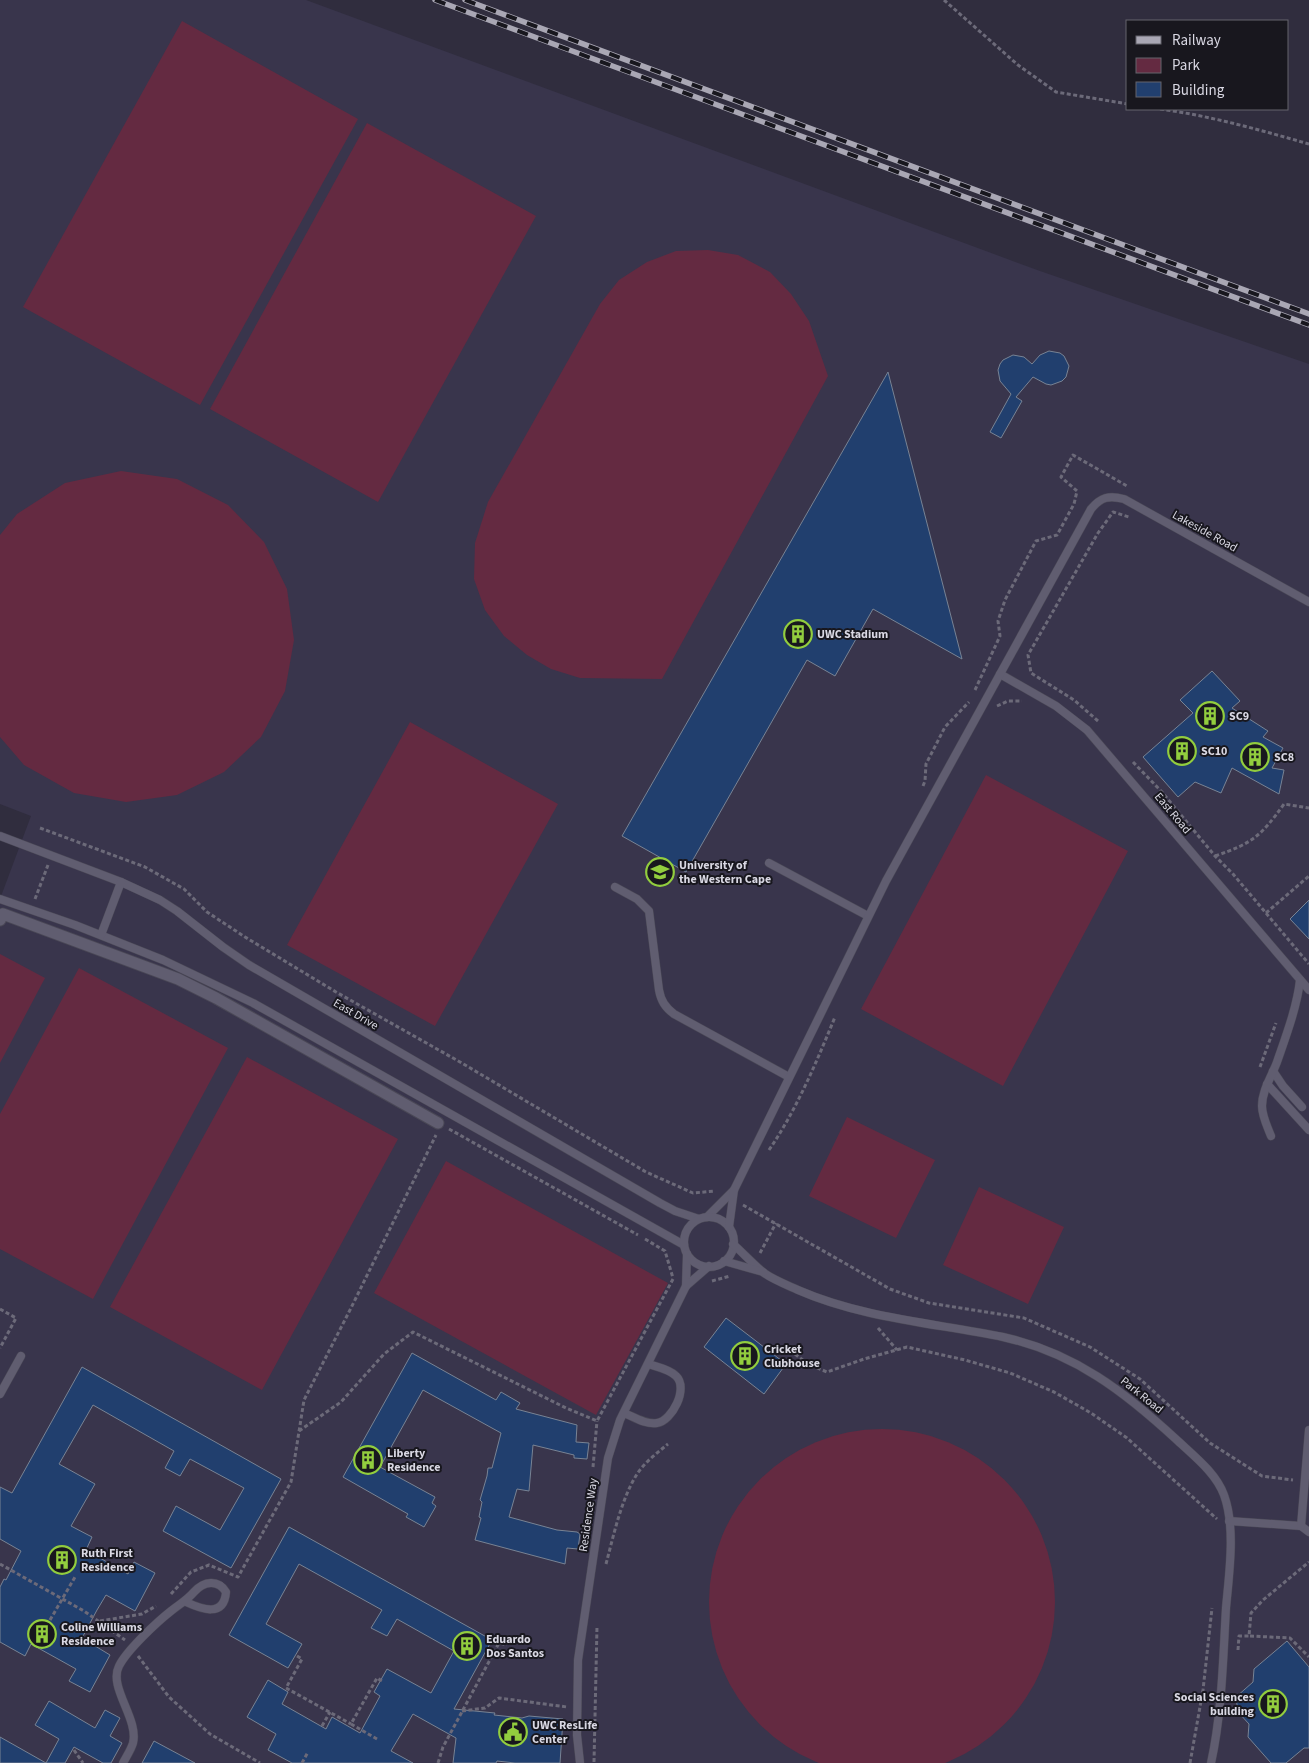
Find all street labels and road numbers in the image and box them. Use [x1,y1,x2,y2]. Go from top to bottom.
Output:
street label: Lakeside Road [1169,506,1241,556]
street label: East Road [1150,789,1195,838]
street label: East Drive [330,995,382,1034]
street label: Park Road [1117,1373,1167,1418]
street label: Residence Way [575,1477,602,1553]

